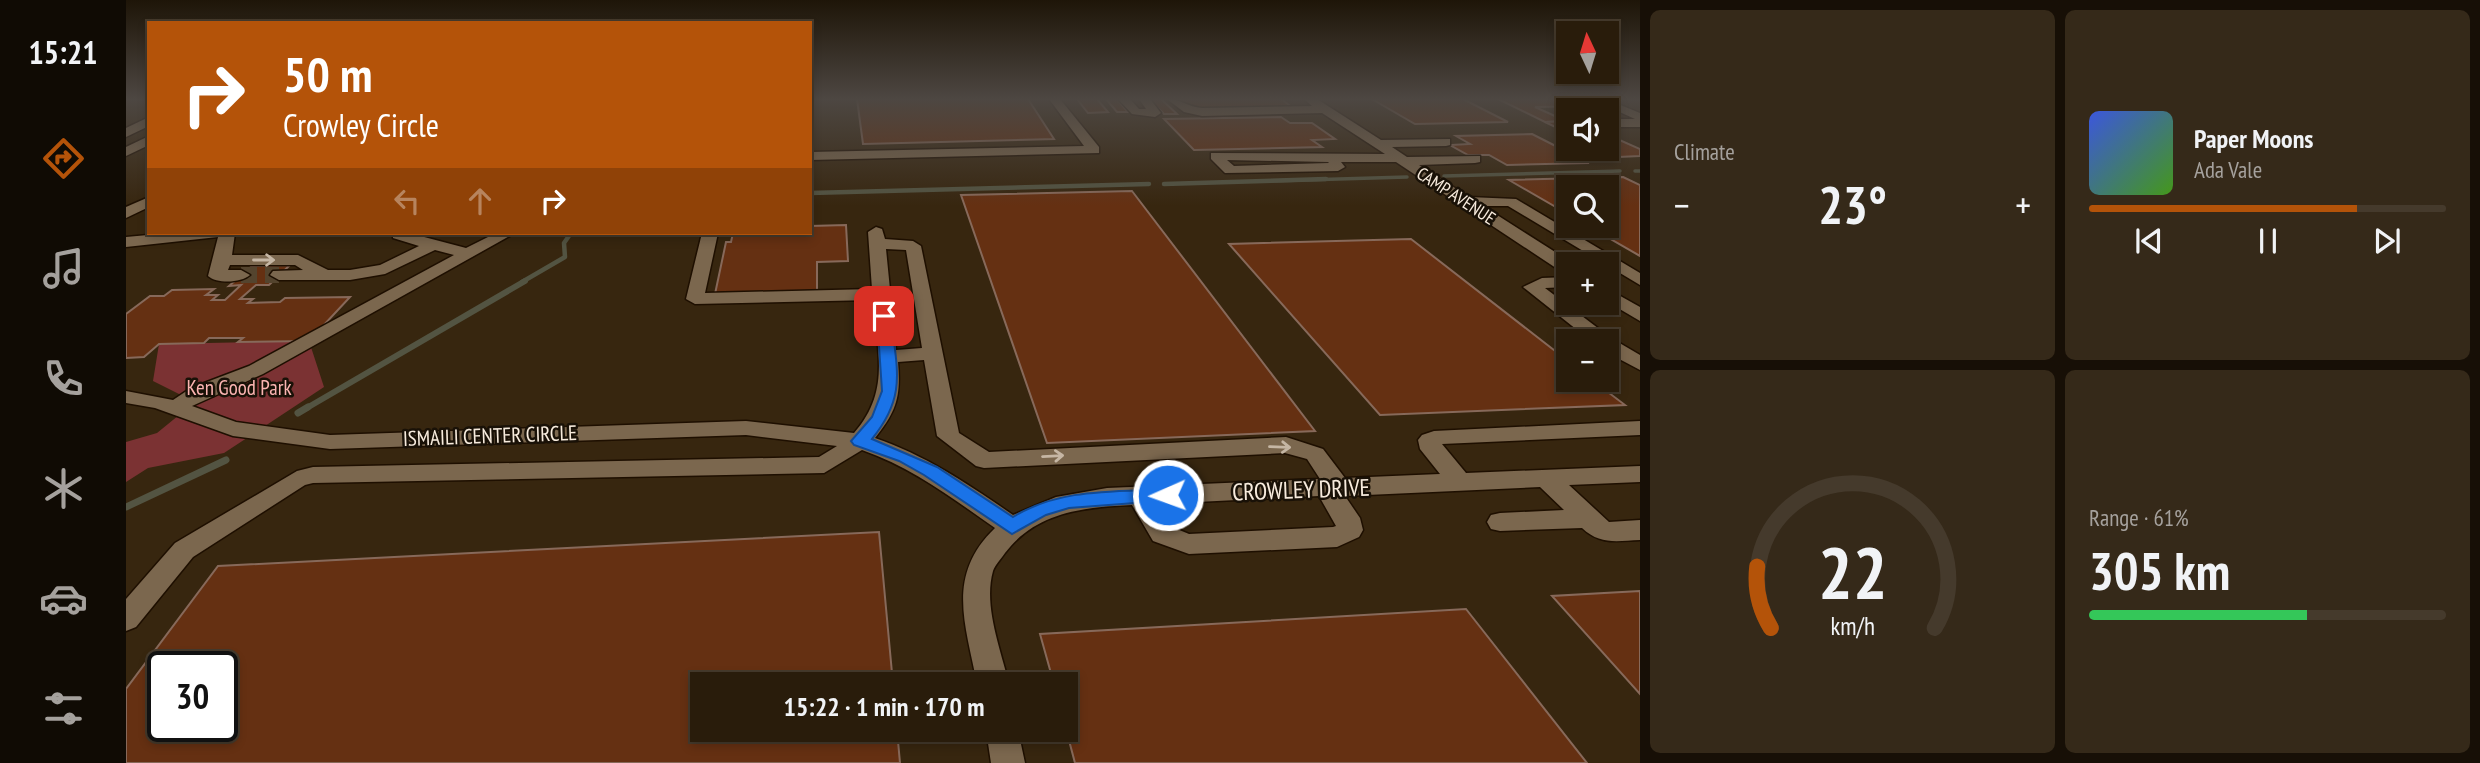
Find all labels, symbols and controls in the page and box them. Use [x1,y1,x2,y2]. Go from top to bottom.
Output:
north arrow [1556,21,1619,84]
map controls [1556,21,1619,392]
text: 15:21 [28,31,98,73]
text: 50 m [283,42,372,106]
icon: right [168,49,259,140]
button: sound [1556,98,1619,161]
text: Crowley Circle [283,104,439,146]
text: Paper Moons [2194,122,2313,155]
icon: directions [39,134,88,183]
text: Climate [1674,137,1735,166]
text: Ada Vale [2194,155,2262,184]
street label: CAMP AVENUE [1413,162,1500,230]
text: 23° [1818,171,1887,238]
button: search [1556,175,1619,238]
text: − [1674,180,1690,229]
text: + [2015,180,2031,229]
icon: left [388,182,426,220]
icon: ahead [461,182,499,220]
icon: right [534,182,572,220]
icon: previous [2130,222,2168,260]
icon: pause [2249,222,2287,260]
icon: next [2368,222,2406,260]
icon: music [39,244,88,293]
button: + [1556,252,1619,315]
one-way arrow [252,253,275,267]
pin [854,286,914,346]
icon: arrive [865,297,903,335]
button: − [1556,329,1619,392]
icon: phone [39,354,88,403]
park label: Ken Good Park [186,374,292,401]
street label: ISMAILI CENTER CIRCLE [402,419,578,452]
one-way arrow [1268,440,1291,453]
one-way arrow [1041,450,1064,463]
position arrow [1131,458,1205,532]
icon: climate [39,464,88,513]
street label: CROWLEY DRIVE [1232,472,1370,507]
text: Range · 61% [2089,503,2189,532]
text: 22 [1818,524,1887,618]
text: 305 km [2089,537,2230,604]
icon: car [39,574,88,623]
text: km/h [1830,609,1875,641]
speed limit sign: 30 [147,651,238,742]
icon: filters [39,684,88,733]
text: 15:22 · 1 min · 170 m [784,690,984,723]

